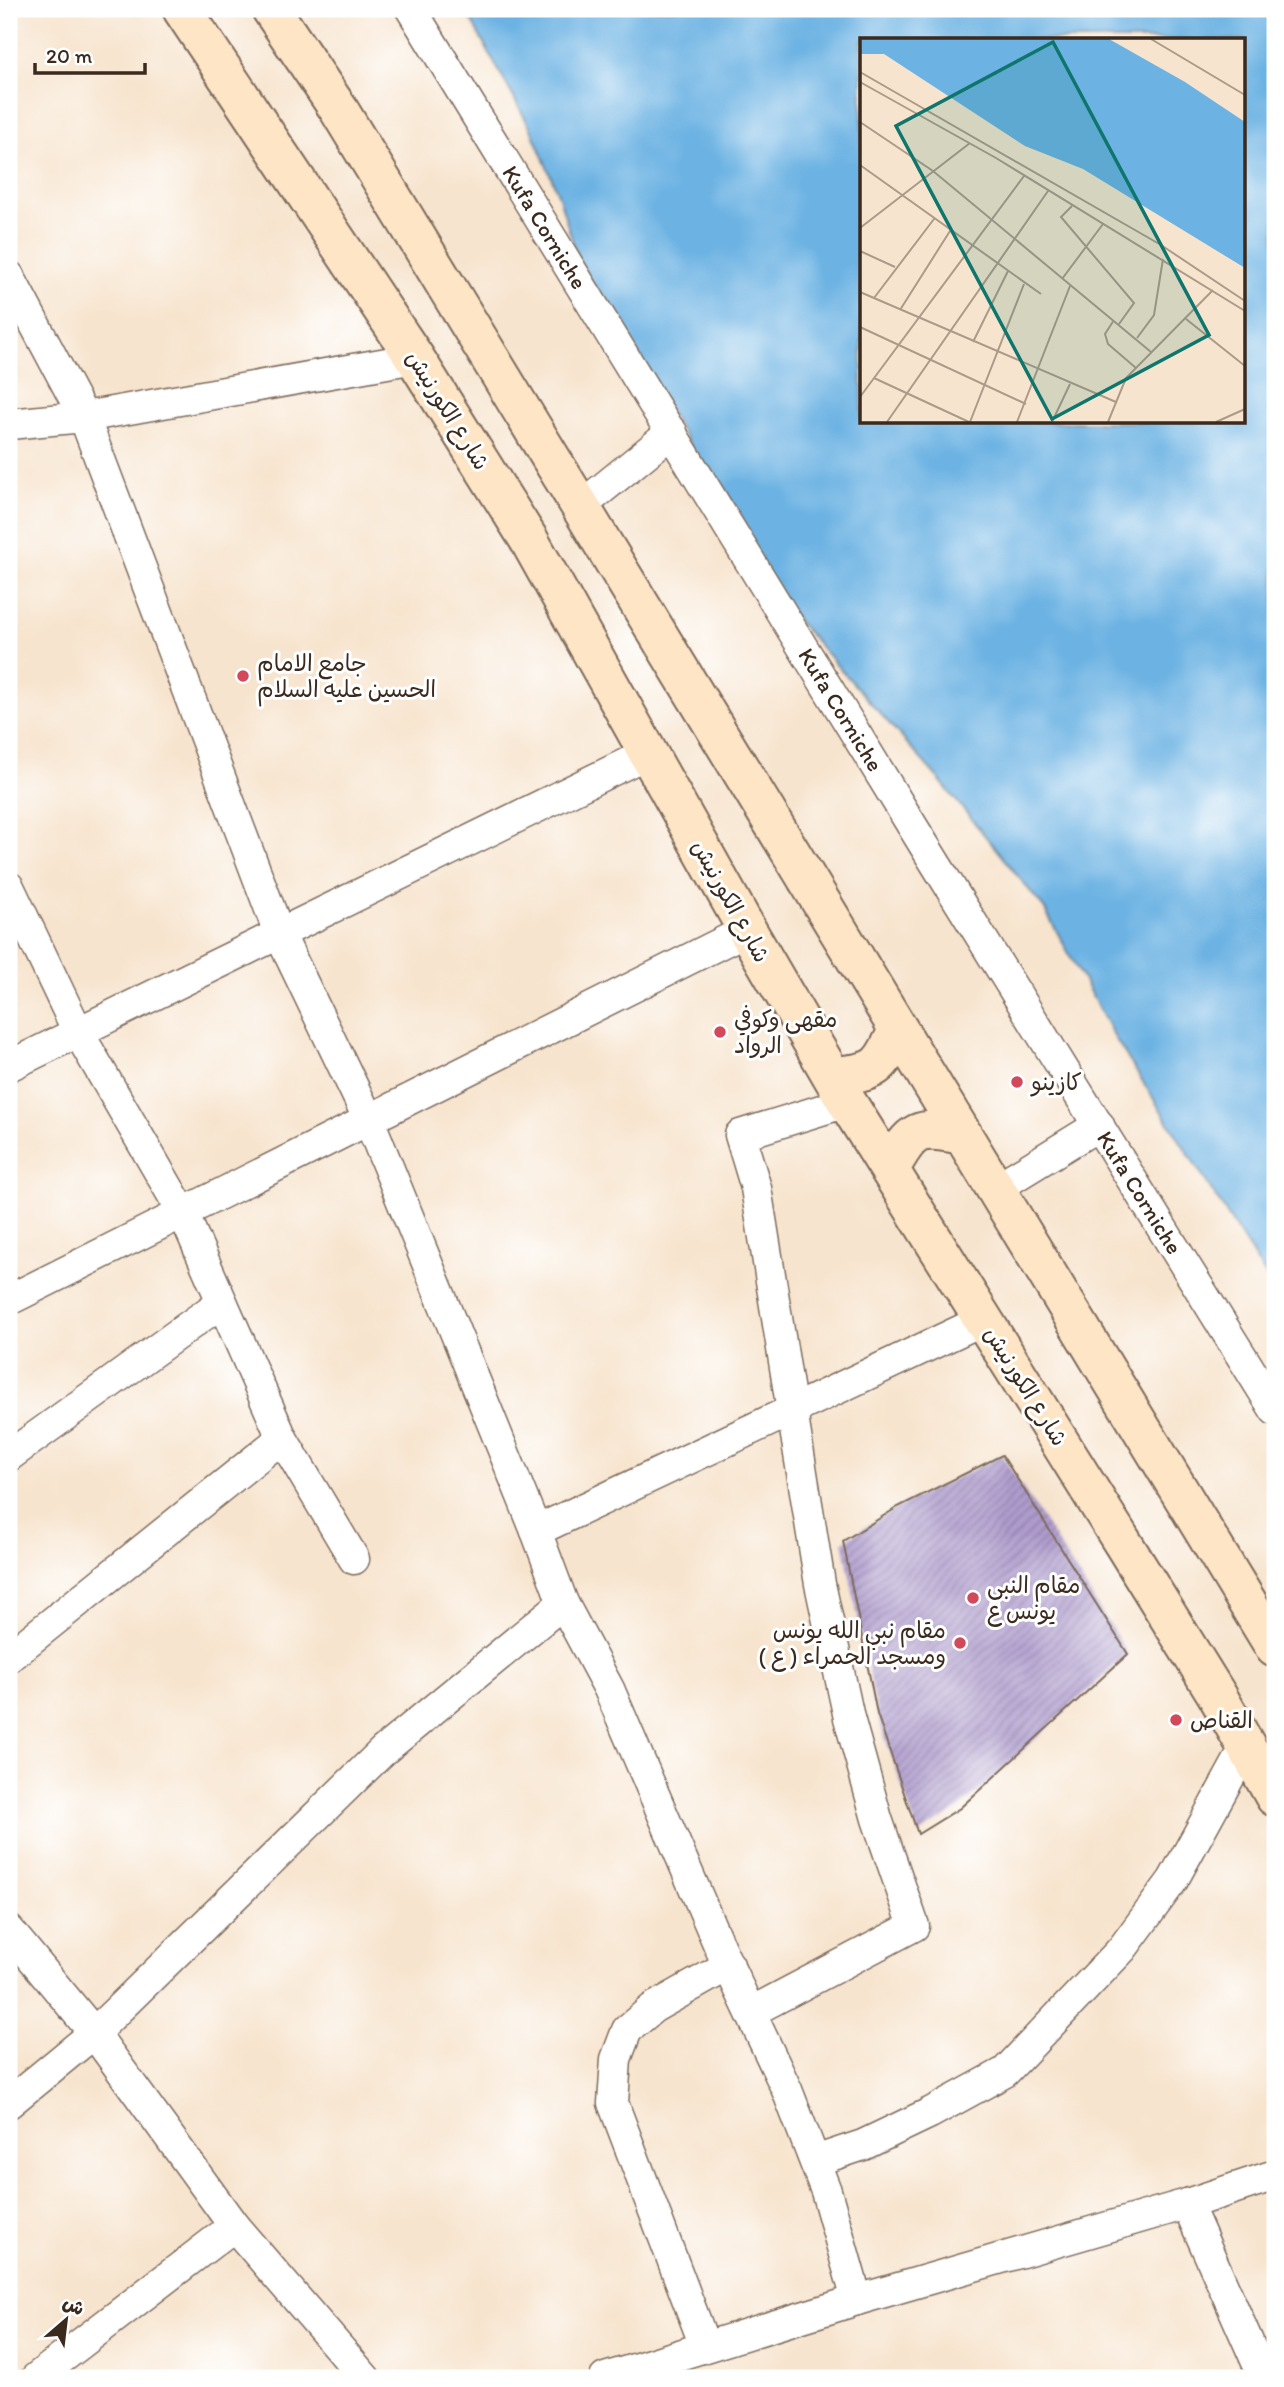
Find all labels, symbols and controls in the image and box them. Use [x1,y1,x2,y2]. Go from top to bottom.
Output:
scale bar [35,32,145,76]
inset map [860,38,1246,424]
text: 20 m [46,43,93,68]
street label: Kufa Corniche [496,160,593,294]
street label: شارع الكورنيش [398,345,496,476]
street label: Kufa Corniche [792,643,889,777]
place label: جامع الامام الحسين عليه السلام [257,649,436,707]
marker: جامع الامام الحسين عليه السلام [235,668,251,684]
street label: شارع الكورنيش [684,835,776,968]
place label: مقهى وكوفي الرواد [734,1005,837,1059]
marker: مقهى وكوفي الرواد [712,1024,728,1040]
place label: كازينو [1030,1068,1082,1097]
marker: كازينو [1009,1074,1025,1090]
street label: Kufa Corniche [1091,1126,1189,1259]
street label: شارع الكورنيش [976,1321,1074,1452]
place label: مقام النبي يونس ع [987,1571,1080,1627]
marker: مقام النبي يونس ع [965,1590,981,1606]
place label: مقام نبي الله يونس ( ع ) ومسجد الحمراء [758,1616,946,1672]
marker: مقام نبي الله يونس ( ع ) ومسجد الحمراء [952,1635,968,1651]
place label: القناص [1190,1706,1253,1734]
marker: القناص [1168,1712,1184,1728]
north arrow [32,2286,102,2356]
text: ش [59,2290,88,2321]

